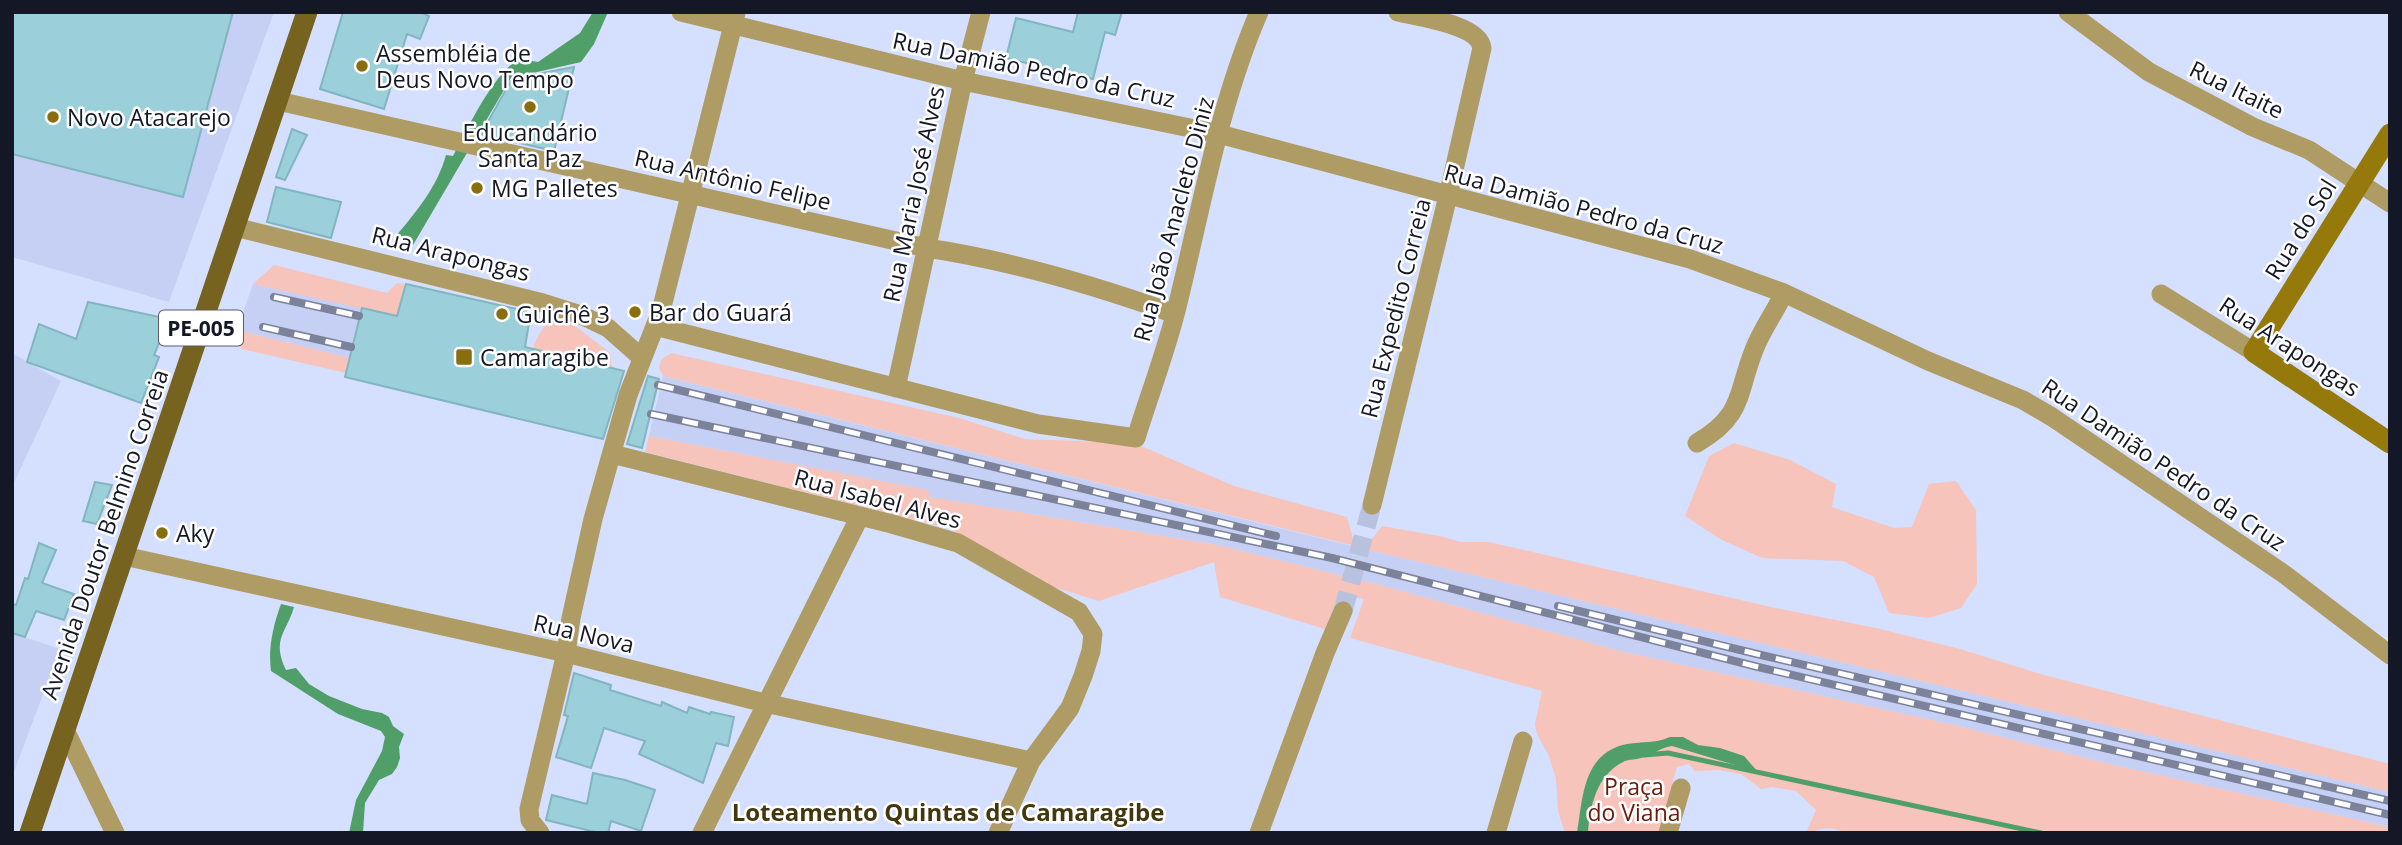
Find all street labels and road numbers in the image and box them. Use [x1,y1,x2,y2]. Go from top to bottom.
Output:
street label: Rua Damião Pedro da Cruz [890,23,1178,115]
street label: Rua Itaite [2184,52,2290,126]
street label: Rua Maria José Alves [874,83,952,305]
street label: Rua João Anacleto Diniz [1125,93,1221,345]
street label: Rua Antônio Felipe [632,141,834,217]
street label: Rua Damião Pedro da Cruz [1441,155,1727,261]
street label: Rua do Sol [2256,173,2344,285]
street label: Rua Expedito Correia [1352,195,1438,421]
street label: Rua Arapongas [369,218,533,288]
street label: Rua Arapongas [2213,288,2367,404]
road number: PE-005 [159,310,243,346]
street label: Avenida Doutor Belmino Correia [32,365,176,703]
street label: Rua Damião Pedro da Cruz [2036,370,2292,558]
street label: Rua Isabel Alves [791,460,965,536]
street label: Rua Nova [530,606,638,660]

